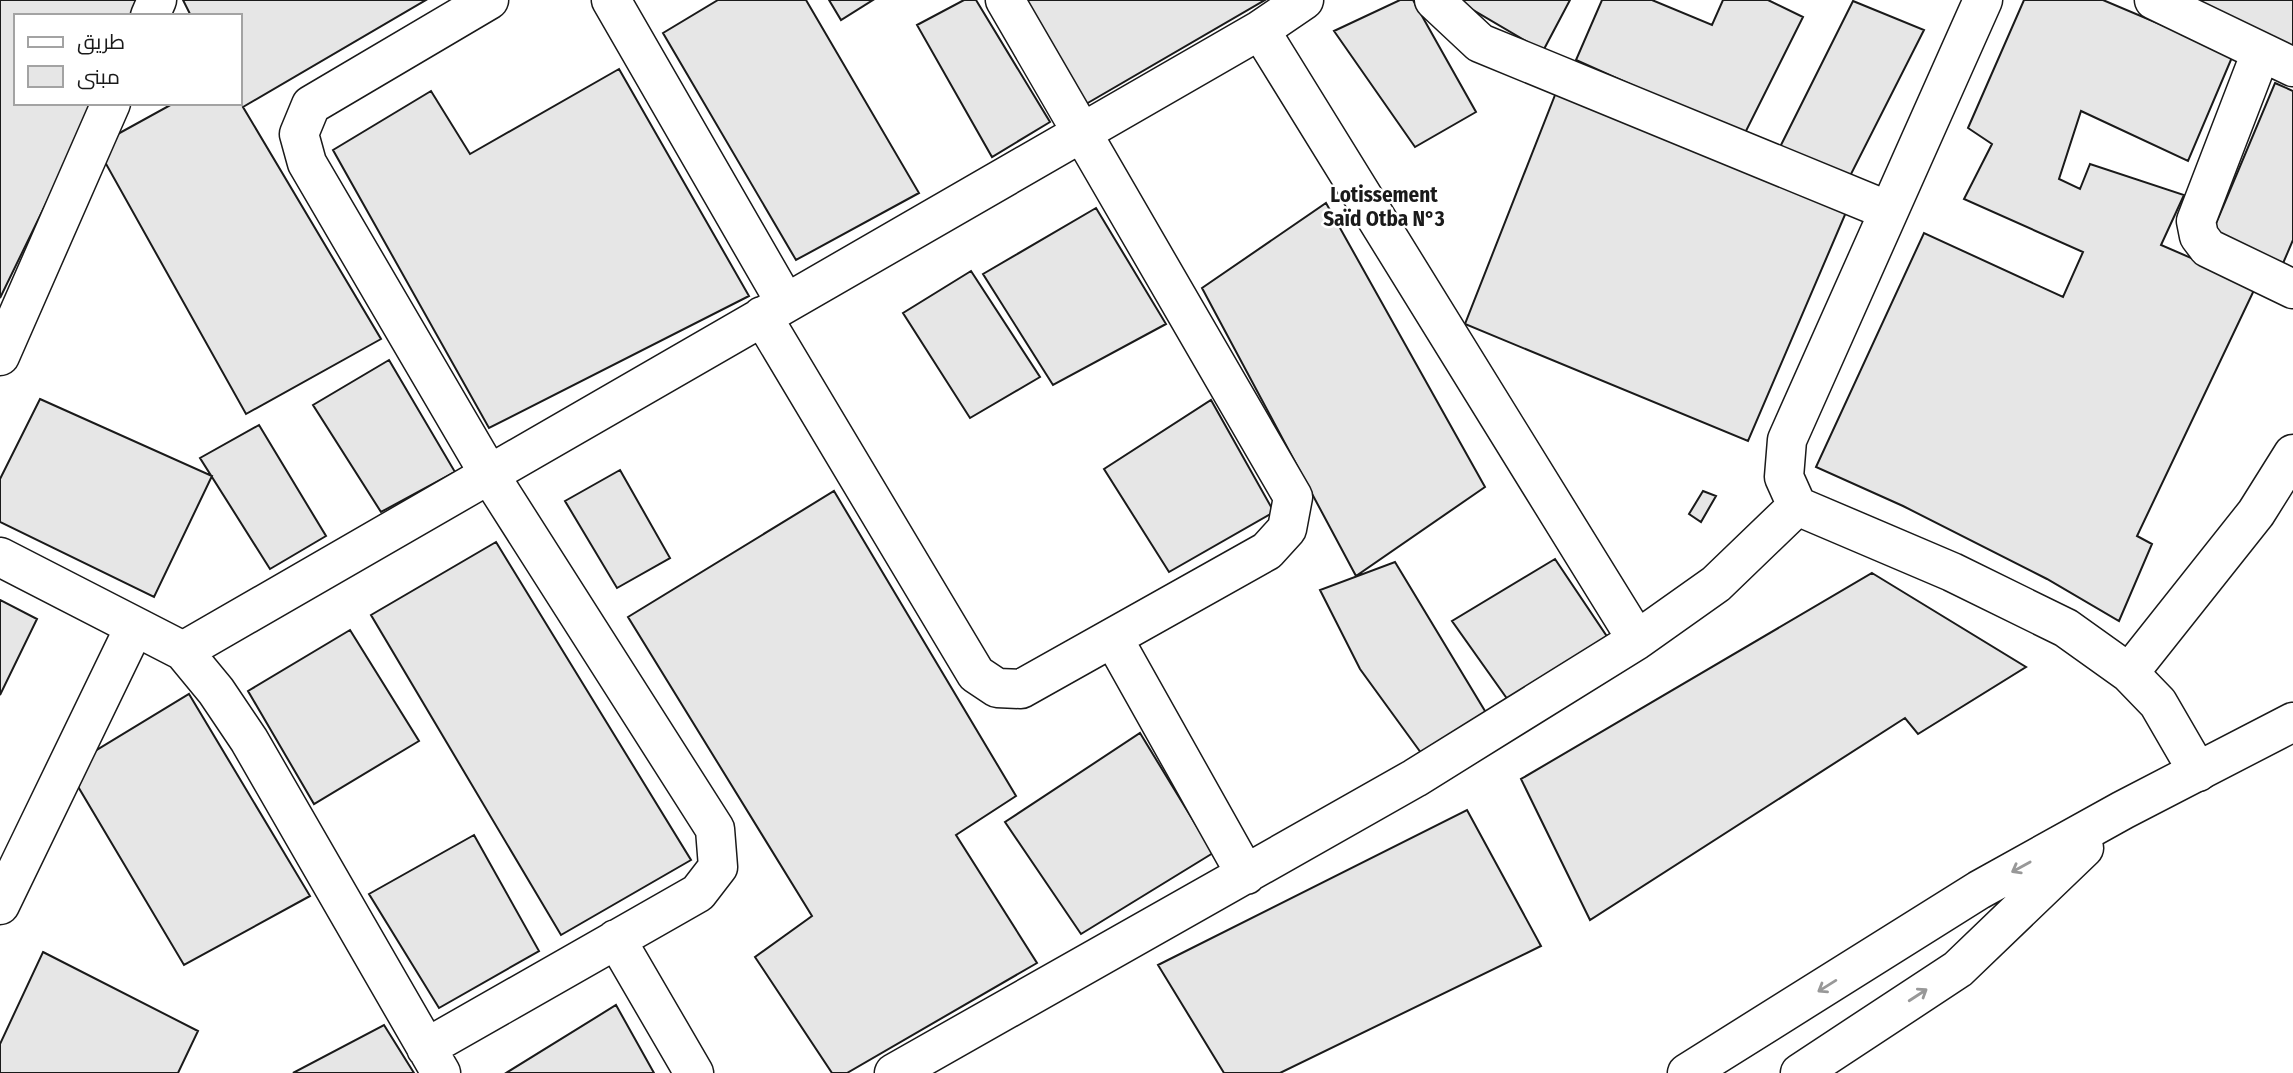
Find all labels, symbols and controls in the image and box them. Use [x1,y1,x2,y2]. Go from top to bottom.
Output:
legend [14,14,242,105]
text: طريق [77,29,125,55]
text: مبنى [77,64,120,90]
district label: Lotissement Saïd Otba N°3 [1323,182,1445,232]
one-way arrow [2011,860,2031,874]
one-way arrow [1818,979,1837,994]
one-way arrow [1908,988,1927,1002]

